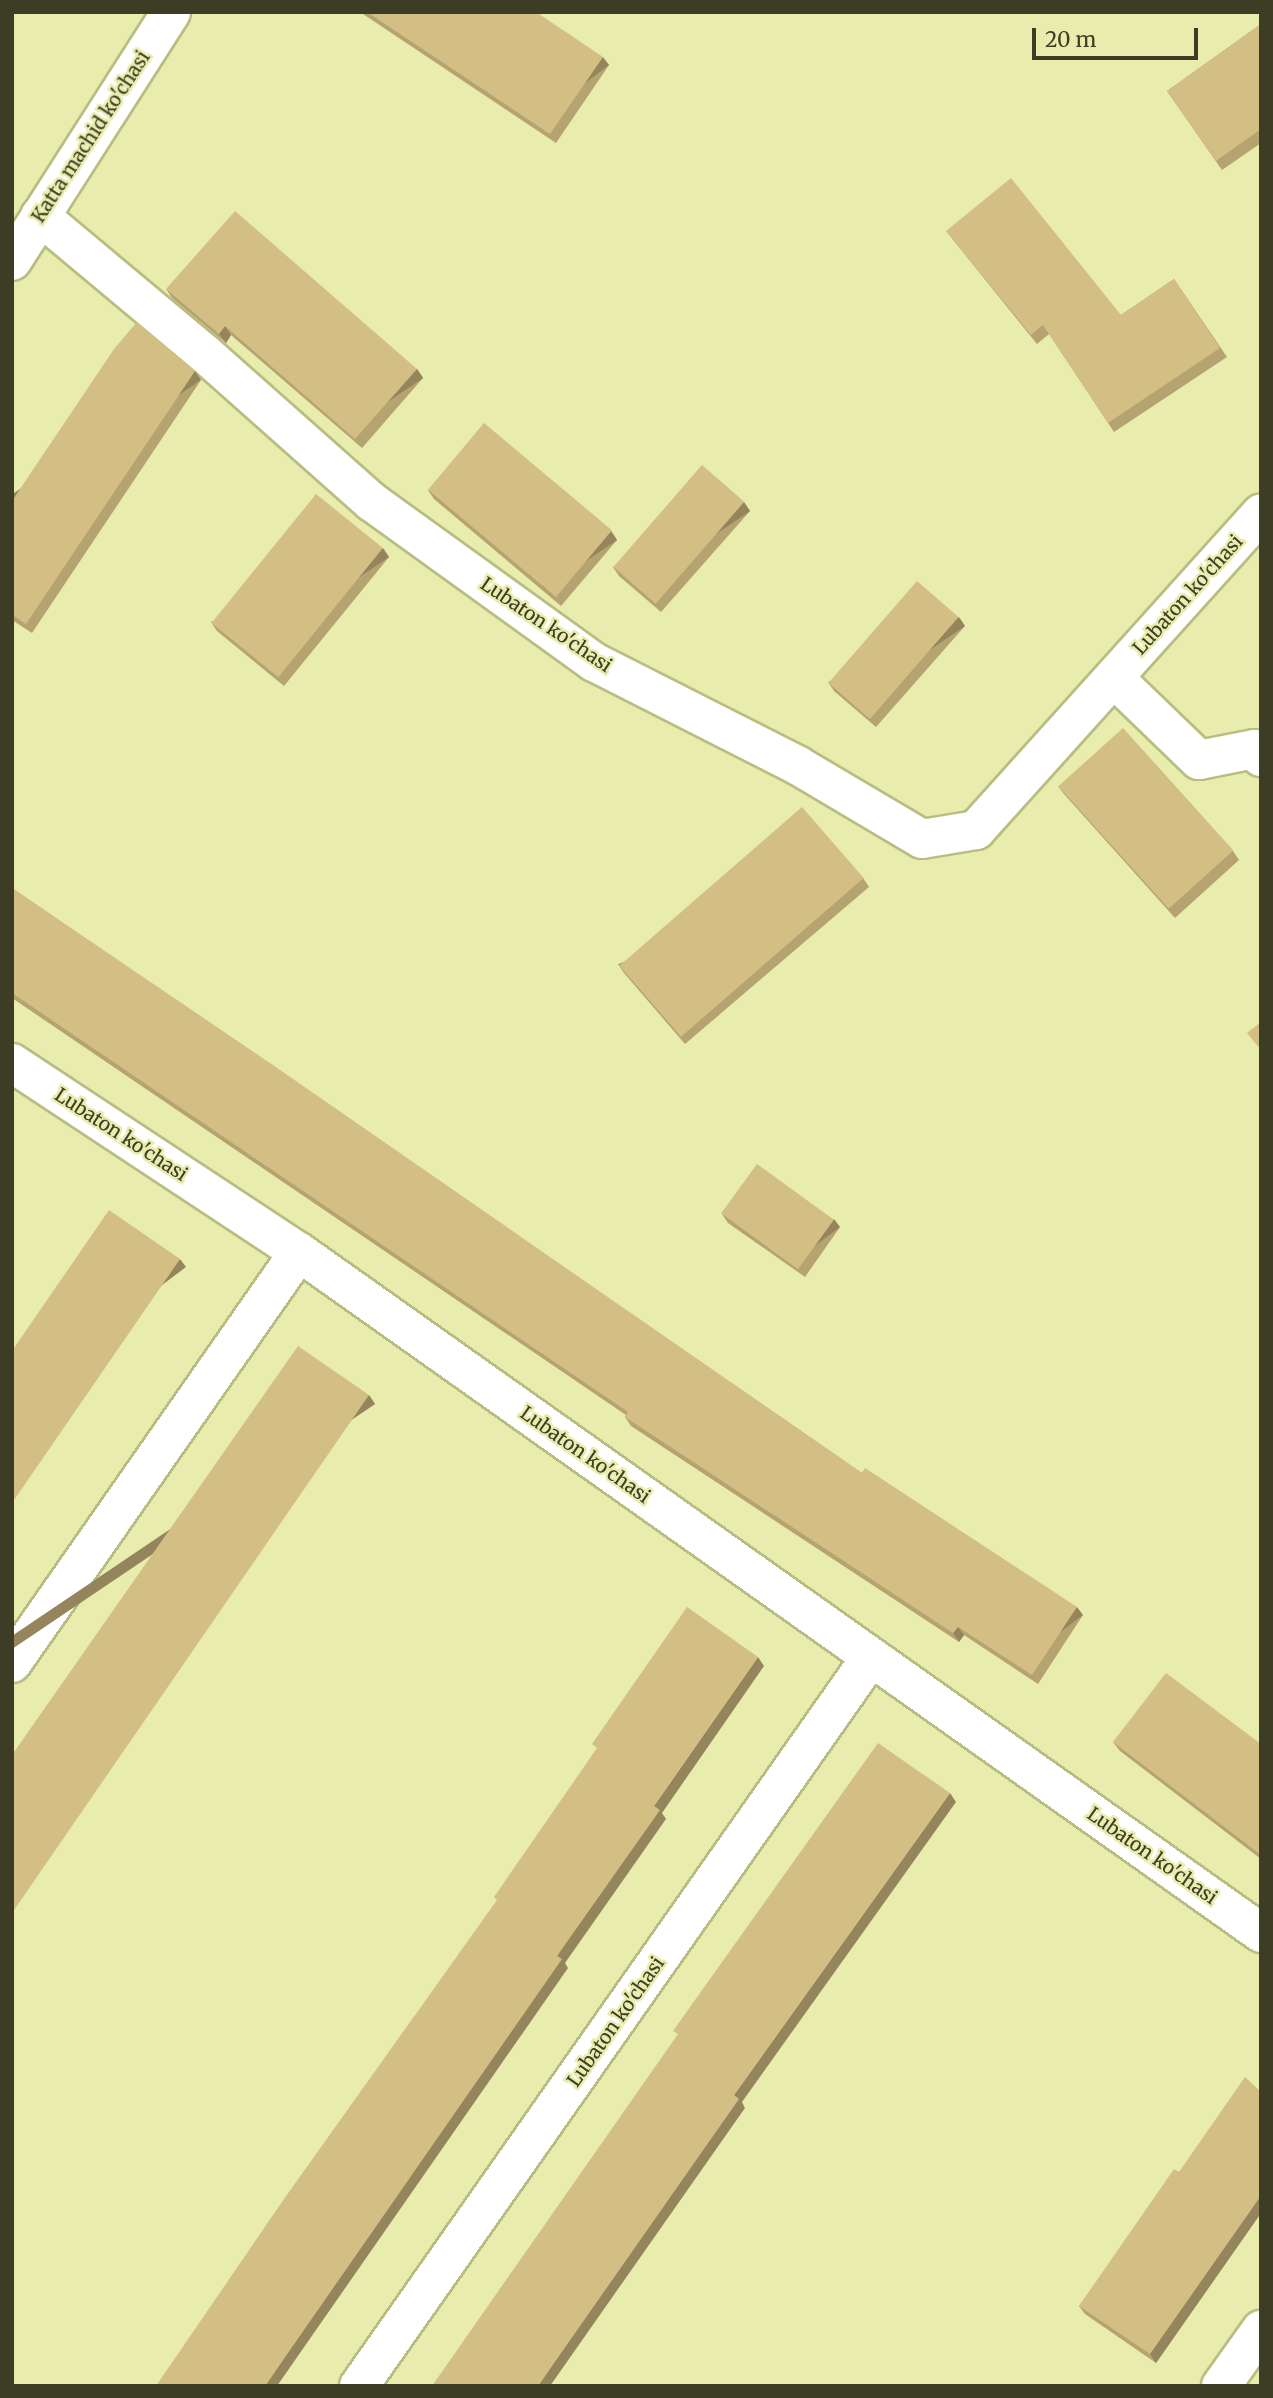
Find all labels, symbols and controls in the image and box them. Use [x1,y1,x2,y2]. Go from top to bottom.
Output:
scale bar [1035,14,1201,58]
text: 20 m [1045,26,1096,53]
street label: Katta machid ko'chasi [27,47,155,227]
street label: Lubaton ko'chasi [1128,530,1248,660]
street label: Lubaton ko'chasi [476,573,616,677]
street label: Lubaton ko'chasi [50,1084,192,1186]
street label: Lubaton ko'chasi [516,1402,654,1508]
street label: Lubaton ko'chasi [1083,1803,1221,1909]
street label: Lubaton ko'chasi [563,1953,669,2091]

